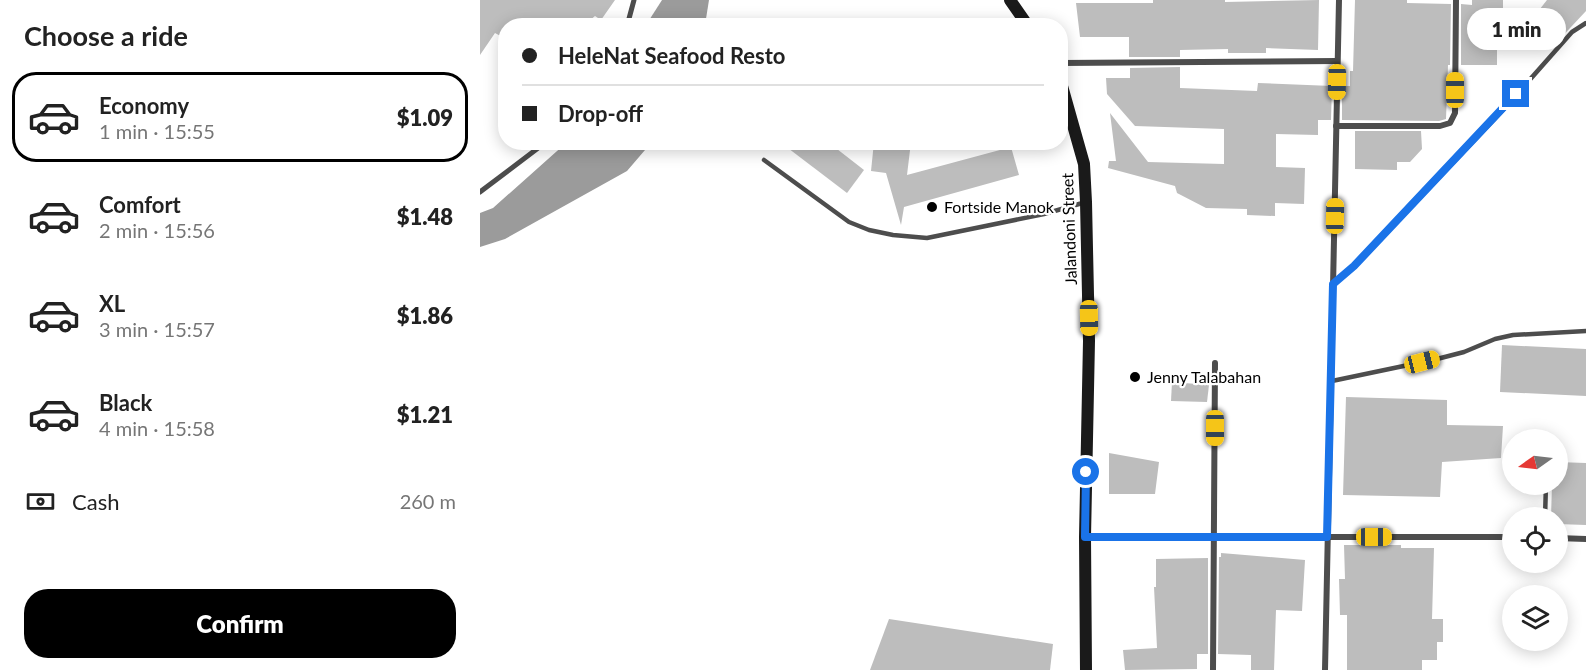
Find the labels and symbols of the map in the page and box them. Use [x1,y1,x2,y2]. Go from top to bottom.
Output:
callout: 1 min [1466,7,1566,49]
car [1328,64,1346,100]
car [1446,72,1464,108]
route end [1502,80,1529,107]
street label: Jalandoni Street [1057,172,1080,285]
place label: Fortside Manok [944,197,1055,216]
car [1326,198,1344,234]
marker: Fortside Manok [925,200,939,214]
car [1080,300,1098,336]
car [1402,349,1442,375]
place label: Jenny Talabahan [1147,367,1261,386]
marker: Jenny Talabahan [1128,370,1142,384]
car [1206,410,1224,446]
north arrow [1502,429,1568,495]
route start [1072,458,1099,485]
car [1356,528,1392,546]

